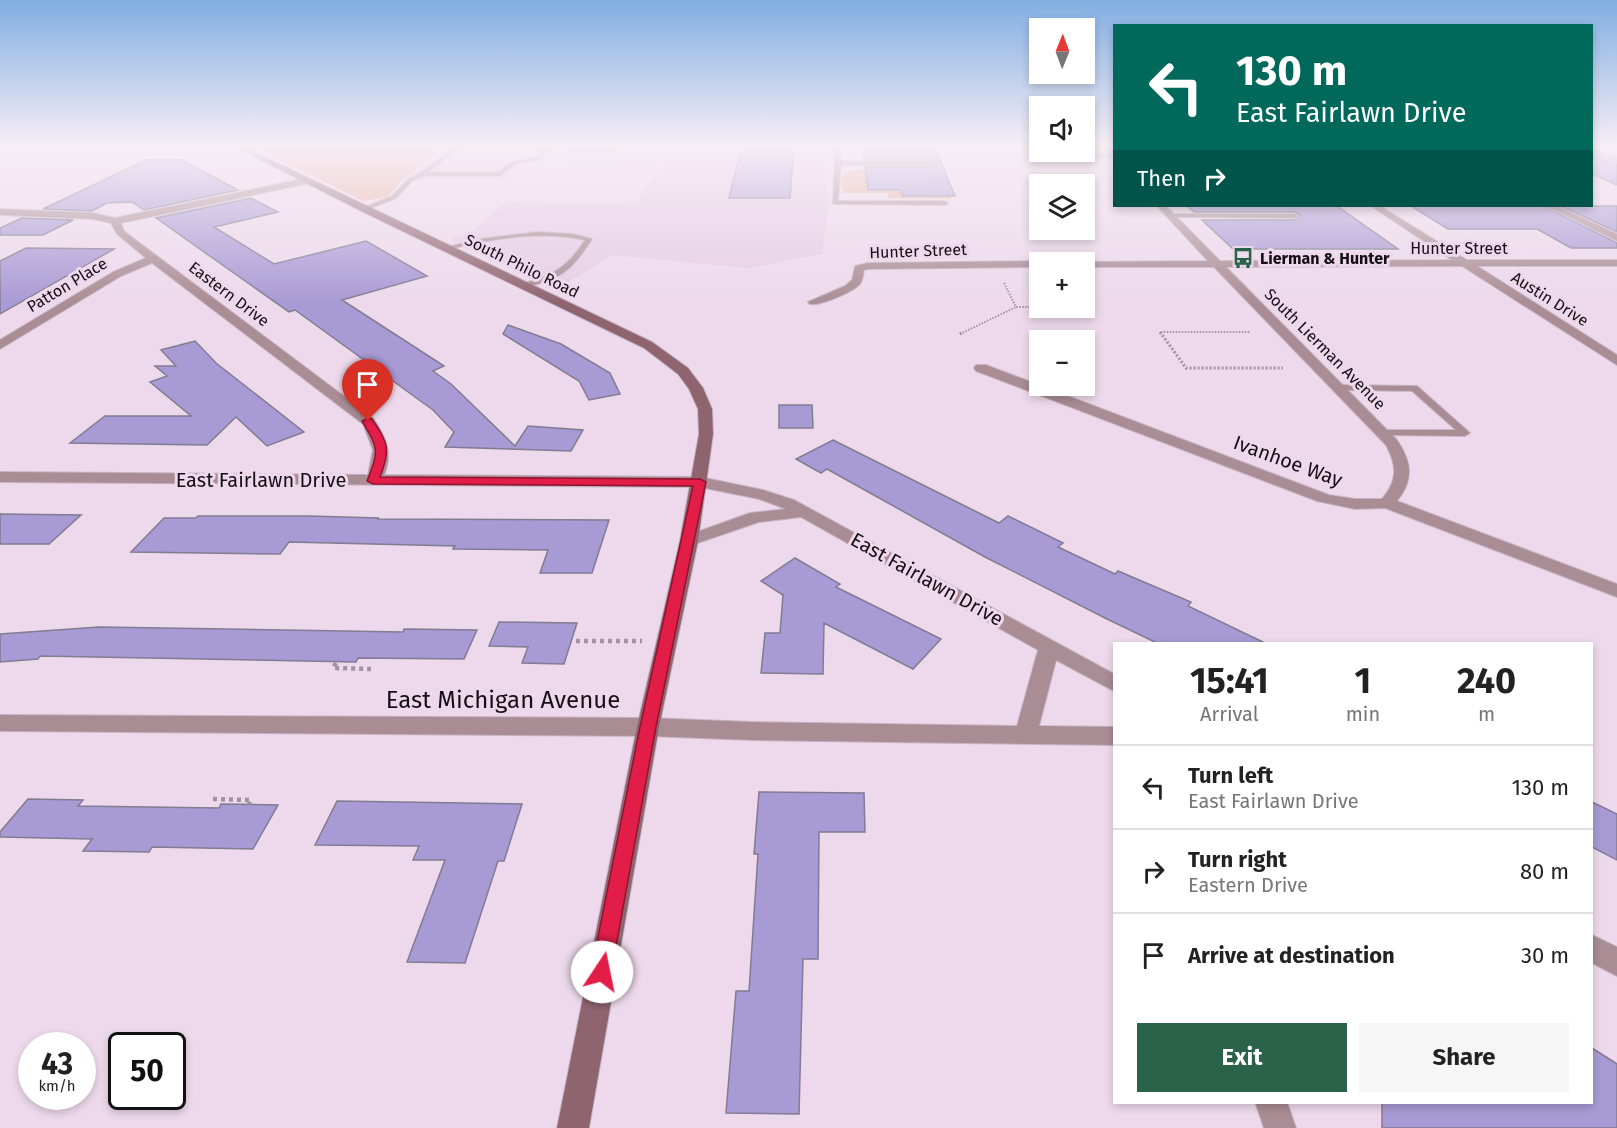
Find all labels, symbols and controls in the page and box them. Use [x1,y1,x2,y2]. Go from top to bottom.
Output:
north arrow [1029,18,1095,84]
map controls [1029,18,1095,396]
text: 130 m [1236,46,1347,96]
icon: left [1137,48,1215,126]
button: sound [1029,96,1095,162]
text: East Fairlawn Drive [1236,97,1466,129]
icon: right [1198,162,1231,195]
text: Then [1137,165,1186,192]
button: layers [1029,174,1095,240]
street label: South Philo Road [462,230,582,302]
street label: Hunter Street [1410,239,1508,258]
street label: Hunter Street [869,240,967,262]
bus stop icon: Lierman & Hunter [1231,246,1255,270]
place label: Lierman & Hunter [1260,249,1390,268]
button: + [1029,252,1095,318]
street label: Patton Place [24,254,110,316]
street label: Eastern Drive [185,258,273,330]
street label: Austin Drive [1508,268,1592,330]
street label: South Lierman Avenue [1261,285,1389,413]
button: − [1029,330,1095,396]
pin [342,359,393,421]
icon: arrive [351,368,384,401]
street label: Ivanhoe Way [1230,430,1346,492]
street label: East Fairlawn Drive [176,468,346,492]
street label: East Fairlawn Drive [847,527,1007,631]
text: 15:41 [1190,659,1269,703]
text: 1 [1355,659,1371,703]
text: 240 [1457,659,1516,703]
street label: East Michigan Avenue [386,686,620,714]
text: Arrival [1200,702,1259,726]
text: min [1346,702,1380,726]
text: m [1478,702,1495,726]
text: Turn left [1188,762,1273,789]
icon: left [1137,771,1170,804]
text: 130 m [1512,774,1569,801]
text: East Fairlawn Drive [1188,789,1359,813]
text: Turn right [1188,846,1287,873]
icon: right [1137,855,1170,888]
text: 80 m [1520,858,1569,885]
text: Eastern Drive [1188,873,1308,897]
icon: arrive [1137,939,1170,972]
position arrow [570,940,634,1004]
text: Arrive at destination [1188,942,1395,969]
text: 30 m [1521,942,1569,969]
button: Exit [1137,1023,1347,1092]
button: Share [1359,1023,1569,1092]
speed limit sign: 50 [108,1032,186,1110]
text: 43 [41,1046,73,1082]
text: km/h [38,1077,76,1095]

